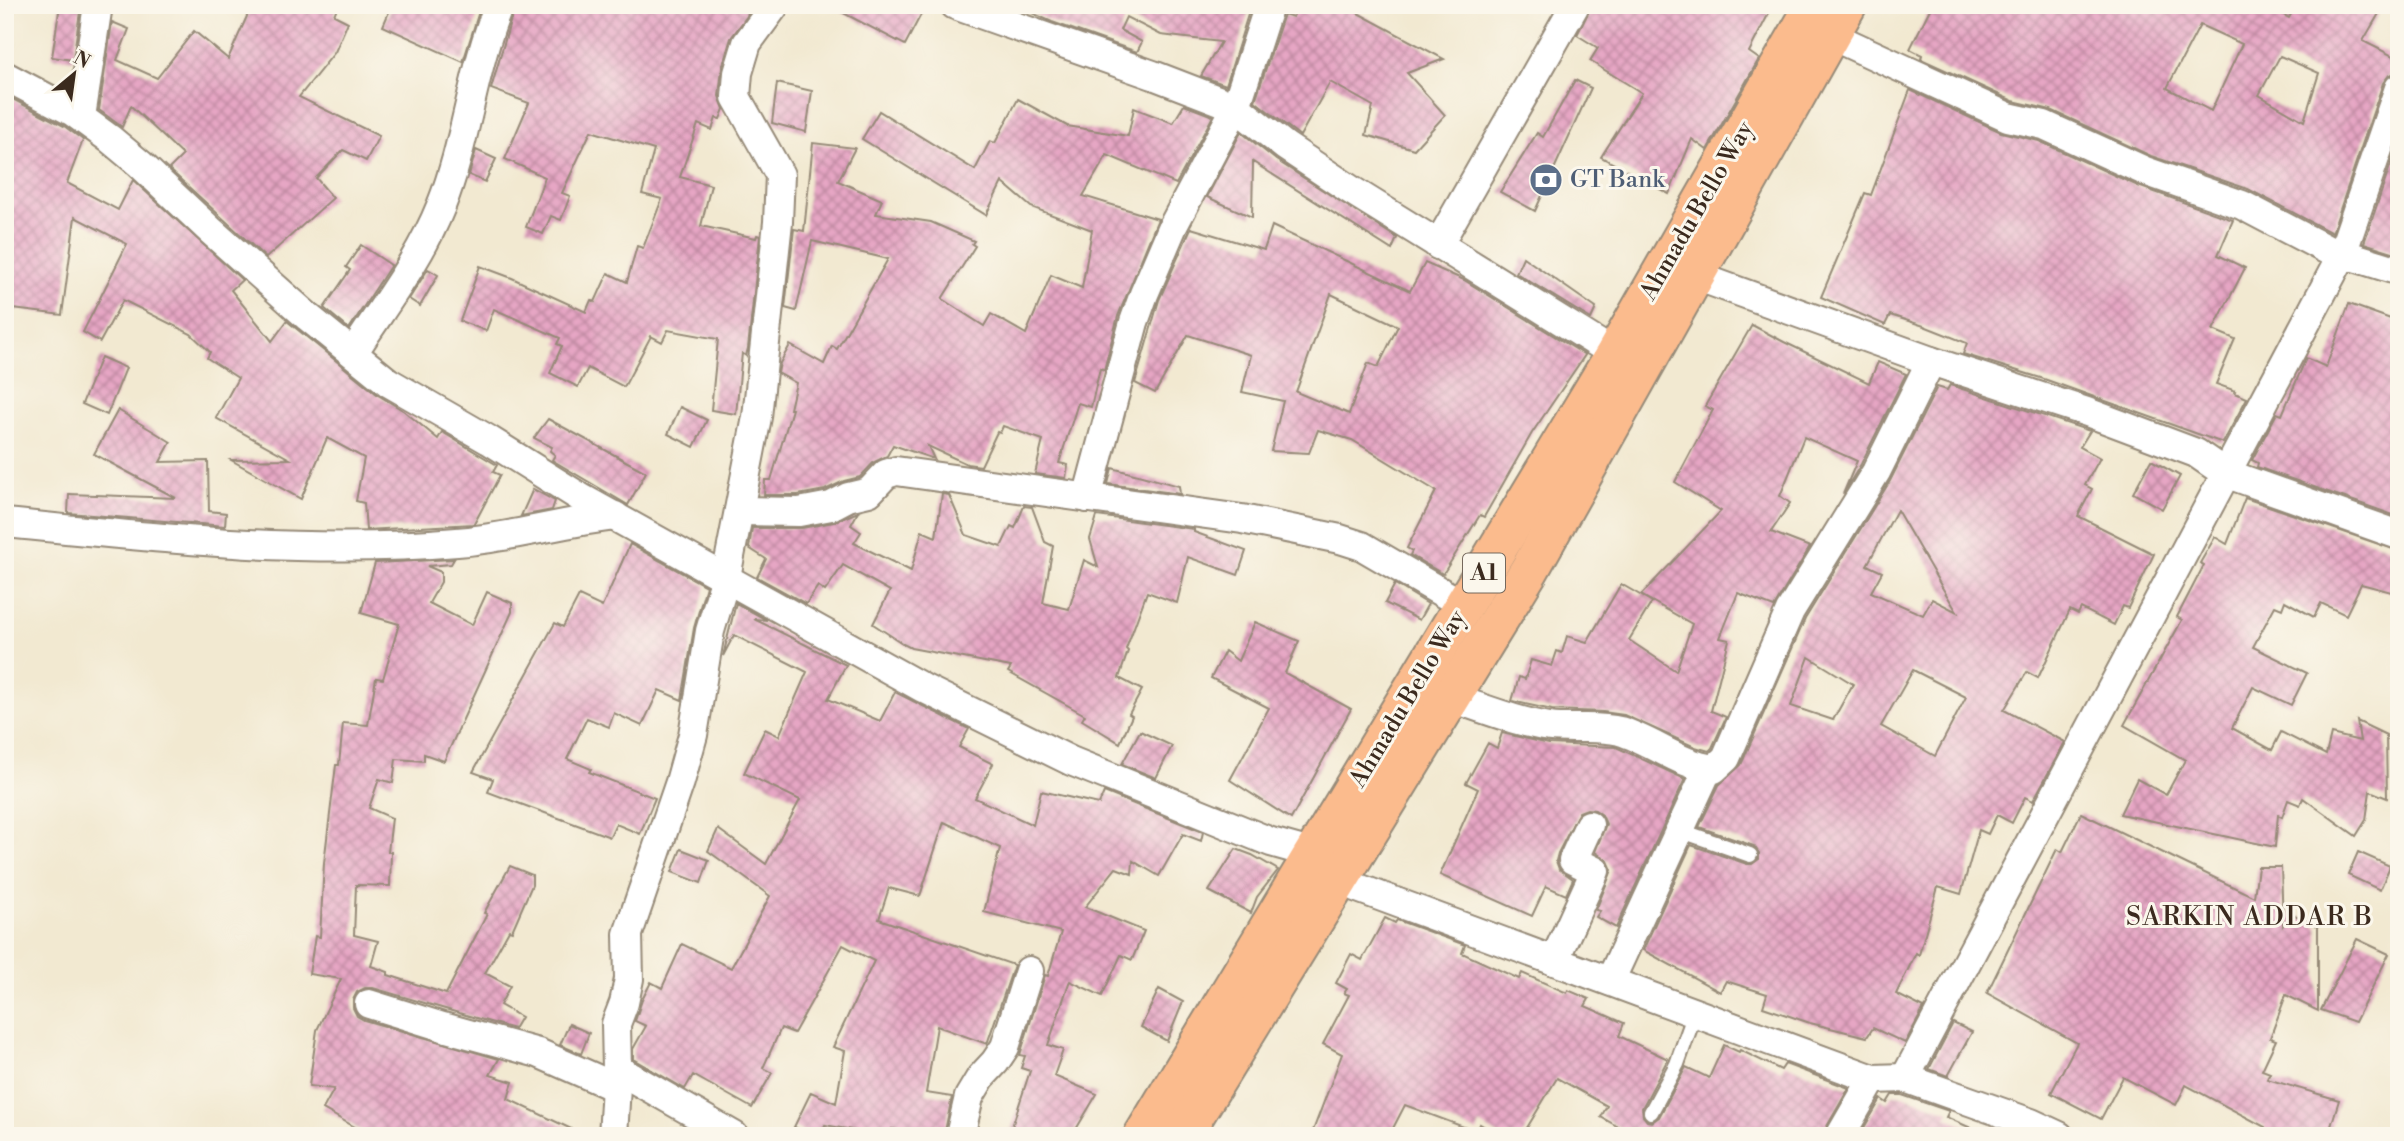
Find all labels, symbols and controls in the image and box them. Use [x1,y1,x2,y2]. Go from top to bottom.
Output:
north arrow [38,38,108,108]
text: N [69,46,94,74]
street label: Ahmadu Bello Way [1633,116,1761,307]
bank icon: GT Bank [1527,161,1565,199]
place label: GT Bank [1570,165,1666,195]
road number: A1 [1463,554,1505,593]
street label: Ahmadu Bello Way [1343,605,1473,794]
district label: SARKIN ADDAR B [2126,901,2374,933]

